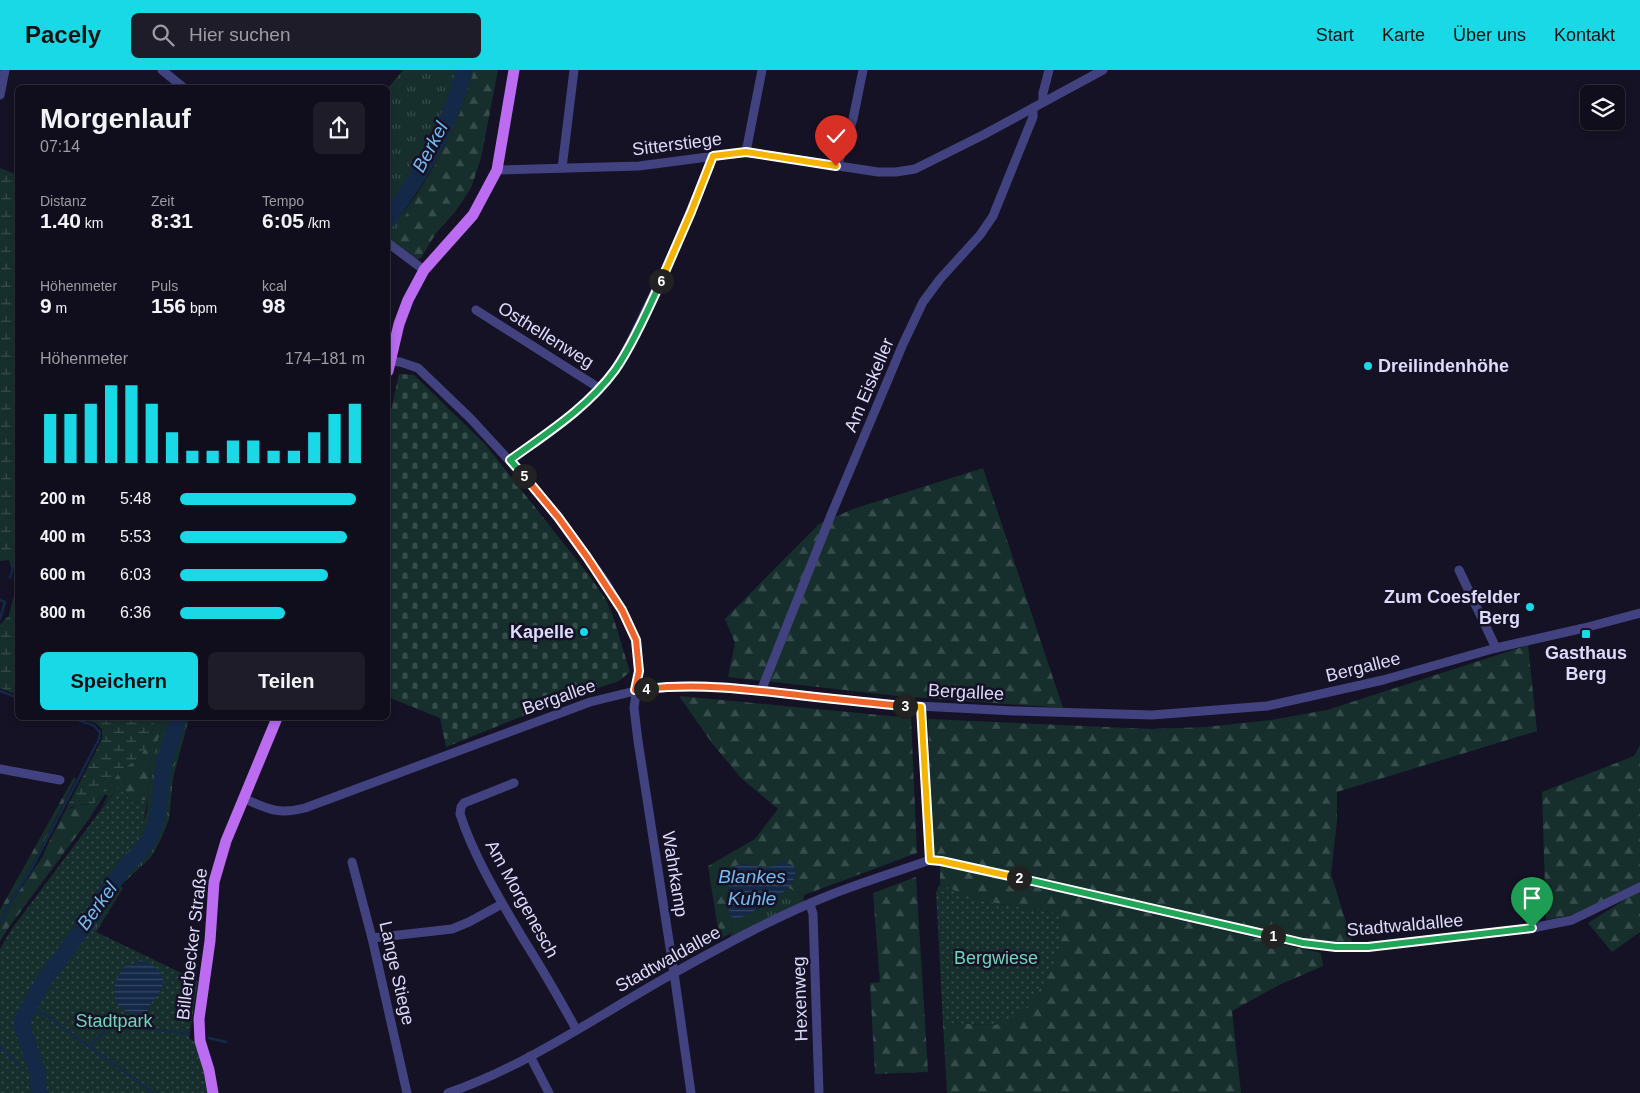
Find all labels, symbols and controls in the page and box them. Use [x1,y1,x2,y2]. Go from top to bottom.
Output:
search box [131,13,481,58]
text: Pacely [25,21,101,48]
icon: search [149,21,177,49]
text: Hier suchen [189,24,290,45]
text: Start [1316,25,1354,45]
text: Karte [1382,25,1425,45]
text: Über uns [1453,25,1526,45]
text: Kontakt [1554,25,1615,45]
map controls [1580,85,1625,130]
button: layers [1580,85,1625,130]
button: share [313,102,365,154]
text: Morgenlauf [40,103,191,134]
pin [815,115,857,166]
water label: Berkel [408,118,452,176]
icon: check [822,122,850,150]
street label: Sitterstiege [631,129,723,159]
text: 07:14 [40,138,80,155]
text: Distanz [40,193,87,209]
text: Zeit [151,193,174,209]
text: Tempo [262,193,304,209]
text: 1.40 [40,209,81,232]
text: 8:31 [151,209,193,232]
text: 6:05 [262,209,304,232]
text: km [81,215,103,231]
text: /km [304,215,330,231]
pin: 6 [648,268,674,294]
text: 6 [658,273,665,289]
text: Höhenmeter [40,278,117,294]
text: Puls [151,278,178,294]
text: kcal [262,278,287,294]
text: 9 [40,294,52,317]
text: 156 [151,294,186,317]
text: 98 [262,294,285,317]
street label: Osthellenweg [494,298,598,372]
text: m [52,300,67,316]
text: bpm [186,300,217,316]
street label: Am Eiskeller [840,335,898,435]
text: Höhenmeter [40,350,128,367]
text: 174–181 m [285,350,365,367]
place label: Dreilindenhöhe [1378,356,1509,376]
marker: Dreilindenhöhe [1362,360,1374,372]
pin: 5 [512,464,536,488]
text: 5 [521,468,528,484]
text: 200 m [40,490,85,507]
text: 5:48 [120,490,151,507]
text: 400 m [40,528,85,545]
text: 5:53 [120,528,151,545]
text: 600 m [40,566,85,583]
text: 6:03 [120,566,151,583]
place label: Zum Coesfelder Berg [1384,587,1520,628]
marker: Zum Coesfelder Berg [1524,601,1536,613]
text: 800 m [40,604,85,621]
text: 6:36 [120,604,151,621]
place label: Kapelle [510,622,574,642]
marker: Kapelle [578,626,590,638]
marker: Gasthaus Berg [1580,628,1592,640]
place label: Gasthaus Berg [1545,643,1627,684]
street label: Bergallee [1324,648,1402,686]
button: Speichern [40,652,198,710]
button: Teilen [208,652,365,710]
street label: Bergallee [520,675,598,719]
pin: 4 [634,676,658,702]
street label: Bergallee [927,680,1005,704]
text: 4 [643,681,650,697]
pin: 3 [892,694,918,718]
text: 3 [902,698,909,714]
street label: Wahrkamp [658,830,692,918]
street label: Am Morgenesch [481,837,563,961]
water label: Blankes Kuhle [718,866,786,909]
pin: 2 [1006,866,1032,890]
street label: Billerbecker Straße [173,867,211,1021]
text: 2 [1016,870,1023,886]
water label: Berkel [73,877,122,934]
pin [1511,877,1553,928]
icon: arrive [1518,884,1546,912]
street label: Stadtwaldallee [1346,910,1464,940]
street label: Lange Stiege [375,919,419,1027]
street label: Stadtwaldallee [612,922,724,996]
pin: 1 [1260,924,1286,948]
text: 1 [1270,928,1277,944]
park label: Bergwiese [954,948,1038,968]
street label: Hexenweg [789,956,811,1042]
park label: Stadtpark [75,1011,154,1031]

